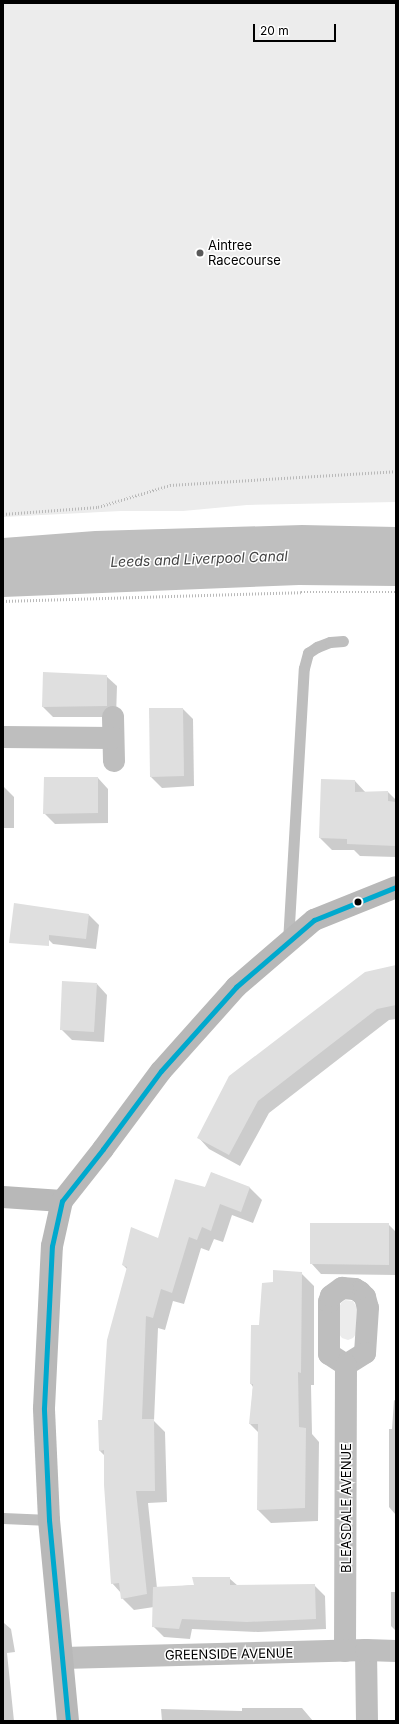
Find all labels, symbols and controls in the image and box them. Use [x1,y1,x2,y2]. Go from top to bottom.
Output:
scale bar [255,16,338,42]
text: 20 m [260,23,289,38]
place label: Aintree Racecourse [208,238,281,269]
marker: Aintree Racecourse [195,248,205,258]
water label: Leeds and Liverpool Canal [110,548,288,570]
unlabelled marker [353,897,363,907]
street label: BLEASDALE AVENUE [338,1443,354,1573]
street label: GREENSIDE AVENUE [165,1645,293,1663]

